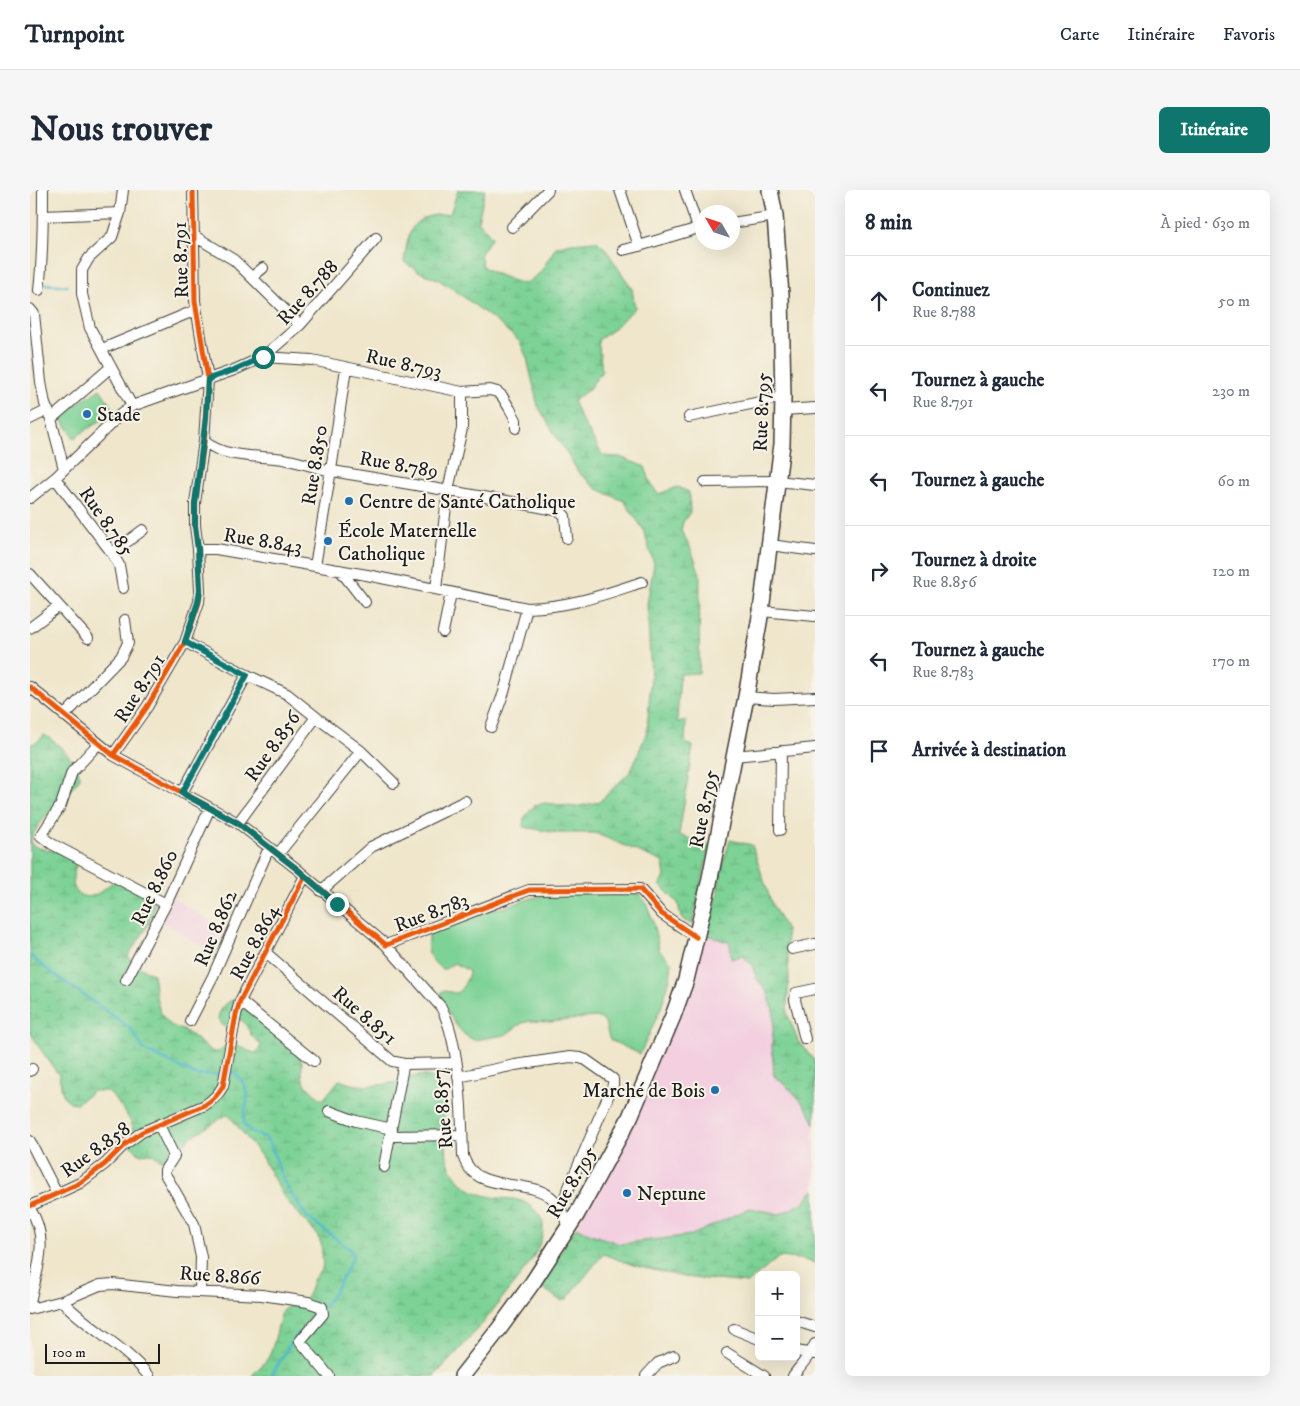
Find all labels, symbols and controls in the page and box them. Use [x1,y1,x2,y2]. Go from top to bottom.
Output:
text: Turnpoint [25,20,124,50]
text: Carte [1060,24,1100,46]
text: Itinéraire [1128,24,1195,46]
text: Favoris [1223,24,1275,46]
button: Itinéraire [1159,107,1270,153]
text: Nous trouver [30,108,212,152]
north arrow [695,205,740,250]
text: 8 min [865,210,912,236]
text: À pied · 630 m [1161,213,1250,233]
street label: Rue 8.791 [168,221,195,299]
street label: Rue 8.788 [272,255,344,331]
text: Continuez [912,279,990,302]
icon: ahead [865,287,893,315]
text: 50 m [1218,291,1250,311]
text: Rue 8.788 [912,302,976,322]
street label: Rue 8.793 [363,344,444,385]
route start [252,346,275,369]
text: Tournez à gauche [912,369,1044,392]
street label: Rue 8.795 [749,372,776,452]
icon: left [865,377,893,405]
text: 230 m [1212,381,1250,401]
text: Rue 8.791 [912,392,973,412]
place label: Stade [97,403,141,428]
marker: Stade [81,408,93,420]
street label: Rue 8.850 [297,423,334,507]
street label: Rue 8.789 [357,446,440,485]
icon: left [865,467,893,495]
text: Tournez à gauche [912,469,1044,492]
text: 60 m [1218,471,1250,491]
street label: Rue 8.785 [73,482,139,562]
place label: Centre de Santé Catholique [359,490,575,515]
marker: Centre de Santé Catholique [343,495,355,507]
place label: École Maternelle Catholique [338,519,477,567]
street label: Rue 8.843 [222,523,304,560]
marker: École Maternelle Catholique [322,535,334,547]
text: Tournez à droite [912,549,1037,572]
icon: right [865,557,893,585]
text: 120 m [1212,561,1250,581]
text: Rue 8.856 [912,572,977,592]
text: Tournez à gauche [912,639,1044,662]
icon: left [865,647,893,675]
street label: Rue 8.791 [109,650,171,728]
text: 170 m [1212,651,1250,671]
text: Rue 8.783 [912,662,974,682]
street label: Rue 8.856 [240,706,307,787]
icon: arrive [865,737,893,765]
text: Arrivée à destination [912,739,1066,762]
street label: Rue 8.795 [685,768,724,851]
street label: Rue 8.860 [126,846,184,930]
street label: Rue 8.862 [189,886,244,971]
street label: Rue 8.783 [391,888,472,939]
route end [326,893,349,916]
street label: Rue 8.864 [225,900,286,985]
street label: Rue 8.851 [327,981,401,1051]
street label: Rue 8.857 [428,1068,459,1150]
place label: Marché de Bois [582,1079,705,1104]
marker: Marché de Bois [709,1084,721,1096]
street label: Rue 8.858 [56,1117,136,1184]
street label: Rue 8.795 [542,1142,603,1223]
place label: Neptune [637,1182,706,1207]
marker: Neptune [621,1187,633,1199]
street label: Rue 8.866 [179,1261,262,1292]
map controls [755,1271,800,1361]
button: + [755,1271,800,1316]
button: − [755,1316,800,1361]
scale bar [45,1341,160,1364]
text: 100 m [52,1344,86,1362]

